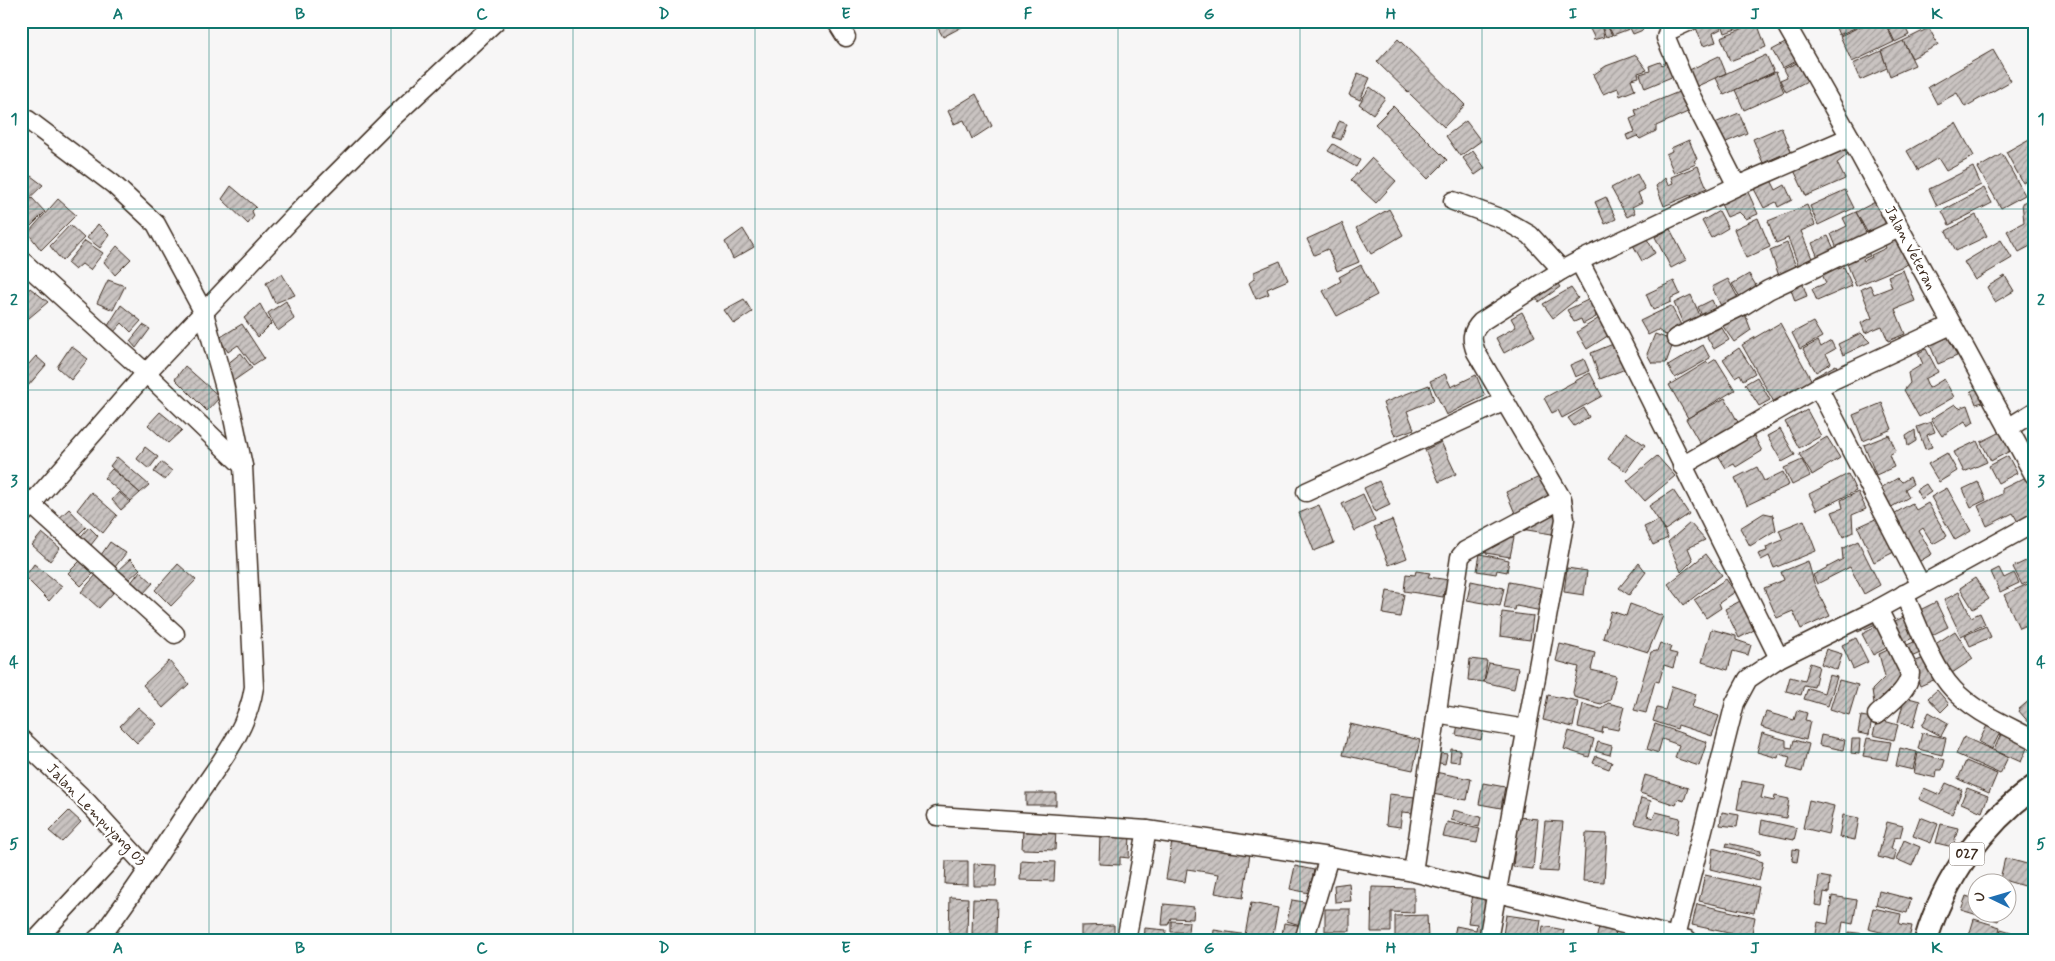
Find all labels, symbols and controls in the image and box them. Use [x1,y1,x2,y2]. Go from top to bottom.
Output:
text: A [113,4,123,25]
text: B [295,4,305,25]
text: C [476,4,488,25]
text: D [658,4,670,25]
text: E [841,4,851,25]
text: F [1024,4,1033,25]
text: G [1204,4,1215,25]
text: H [1386,4,1397,25]
text: I [1569,4,1578,25]
text: J [1750,4,1760,25]
text: K [1931,4,1943,25]
text: 1 [10,109,18,130]
text: 1 [2037,109,2045,130]
street label: Jalan Veteran [1879,202,1941,294]
text: 2 [10,290,18,311]
text: 2 [2037,290,2045,311]
text: 3 [10,471,18,492]
text: 3 [2037,471,2045,492]
text: 4 [9,652,19,673]
text: 4 [2036,652,2046,673]
street label: Jalan Lempuyang 03 [41,759,150,871]
text: 5 [9,834,19,855]
text: 5 [2036,834,2046,855]
road number: 027 [1950,842,1984,866]
north arrow [1968,874,2018,924]
text: U [1971,892,1989,902]
text: A [113,938,123,959]
text: B [295,938,305,959]
text: C [476,938,488,959]
text: D [658,938,670,959]
text: E [841,938,851,959]
text: F [1024,938,1033,959]
text: G [1204,938,1215,959]
text: H [1386,938,1397,959]
text: I [1569,938,1578,959]
text: J [1750,938,1760,959]
text: K [1931,938,1943,959]

